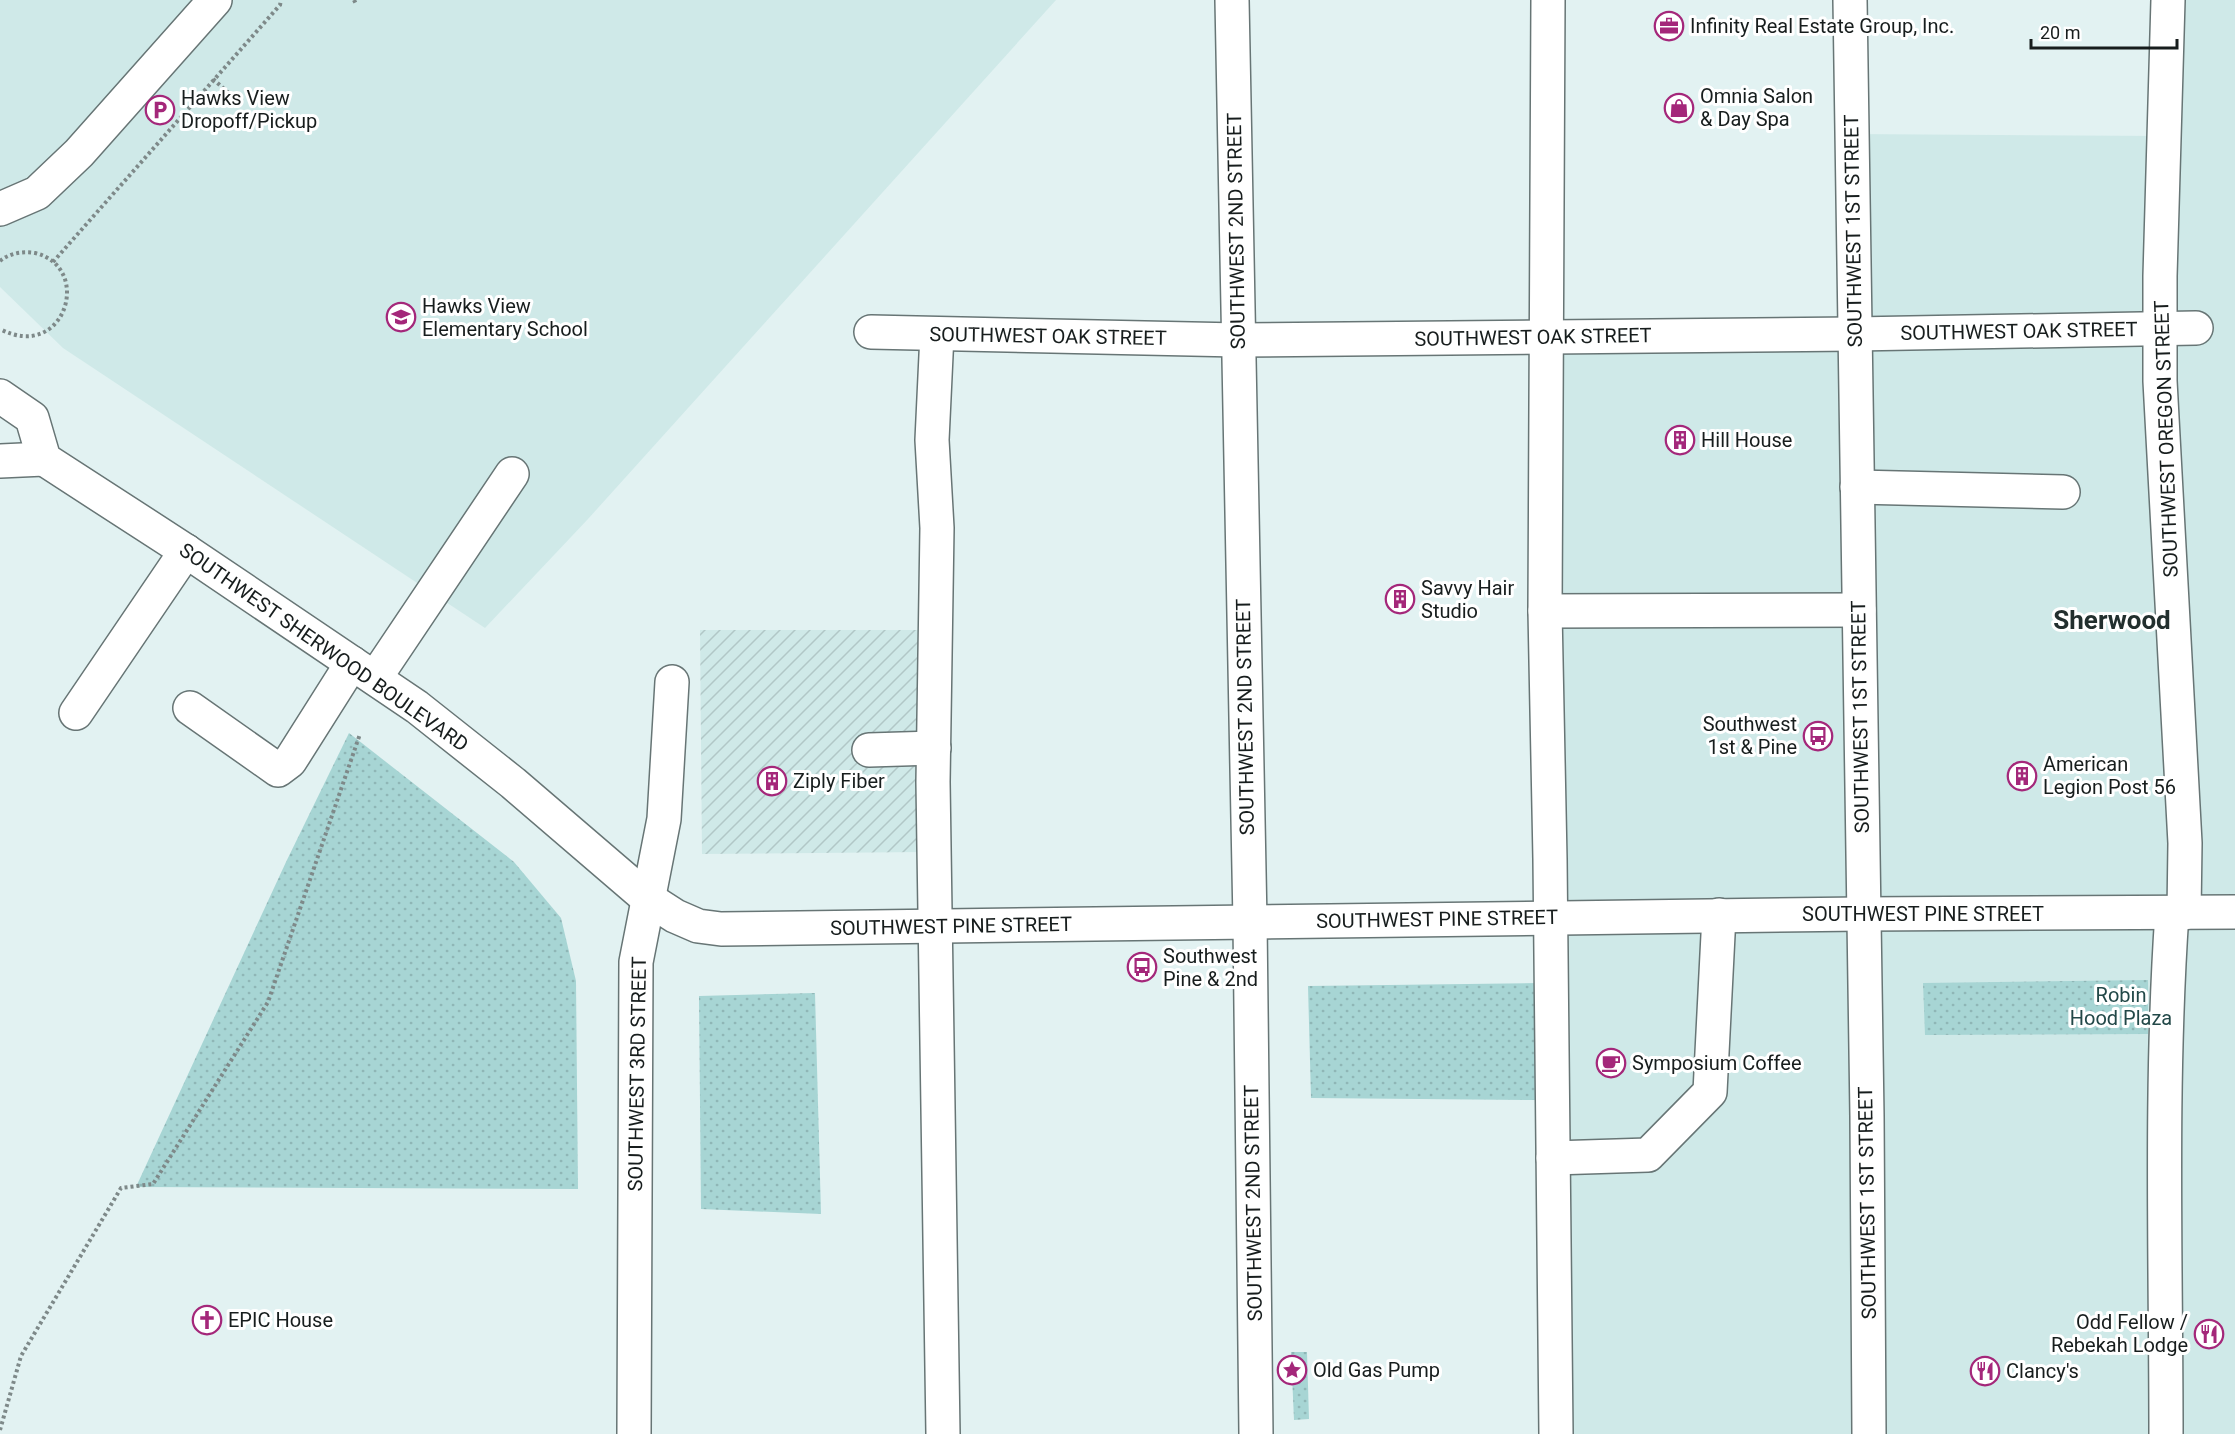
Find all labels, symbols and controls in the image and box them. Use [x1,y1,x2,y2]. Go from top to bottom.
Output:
office icon: Infinity Real Estate Group, Inc. [1653,10,1685,42]
scale bar [2031,12,2176,50]
place label: Infinity Real Estate Group, Inc. [1690,14,1954,38]
text: 20 m [2040,22,2080,43]
place label: Omnia Salon & Day Spa [1700,84,1813,131]
place label: Hawks View Dropoff/Pickup [181,86,317,133]
shop icon: Omnia Salon & Day Spa [1663,92,1695,124]
parking icon: Hawks View Dropoff/Pickup [144,94,176,126]
street label: SOUTHWEST 2ND STREET [1222,112,1250,350]
street label: SOUTHWEST 1ST STREET [1839,114,1867,348]
place label: Hawks View Elementary School [422,294,588,341]
street label: SOUTHWEST OREGON STREET [2149,300,2183,578]
school or university icon: Hawks View Elementary School [385,301,417,333]
street label: SOUTHWEST OAK STREET [1900,317,2138,345]
street label: SOUTHWEST OAK STREET [929,322,1167,350]
street label: SOUTHWEST OAK STREET [1414,323,1652,351]
building icon: Hill House [1664,424,1696,456]
place label: Hill House [1701,428,1792,452]
street label: SOUTHWEST SHERWOOD BOULEVARD [175,538,473,756]
place label: Savvy Hair Studio [1421,576,1514,623]
building icon: Savvy Hair Studio [1384,583,1416,615]
street label: SOUTHWEST 2ND STREET [1231,598,1259,836]
street label: SOUTHWEST 1ST STREET [1846,600,1874,834]
district label: Sherwood [2053,605,2171,635]
place label: Southwest 1st & Pine [1703,712,1797,759]
bus stop icon: Southwest 1st & Pine [1802,720,1834,752]
place label: American Legion Post 56 [2043,752,2176,799]
building icon: American Legion Post 56 [2006,760,2038,792]
building icon: Ziply Fiber [756,765,788,797]
place label: Ziply Fiber [793,769,885,793]
street label: SOUTHWEST PINE STREET [1802,902,2044,926]
street label: SOUTHWEST PINE STREET [1316,905,1558,933]
street label: SOUTHWEST PINE STREET [830,912,1072,940]
place label: Southwest Pine & 2nd [1163,944,1258,991]
bus stop icon: Southwest Pine & 2nd [1126,951,1158,983]
street label: SOUTHWEST 3RD STREET [623,956,651,1192]
park label: Robin Hood Plaza [2070,983,2172,1030]
cafe icon: Symposium Coffee [1595,1047,1627,1079]
place label: Symposium Coffee [1632,1051,1802,1075]
street label: SOUTHWEST 2ND STREET [1239,1084,1267,1322]
street label: SOUTHWEST 1ST STREET [1853,1086,1881,1320]
church icon: EPIC House [191,1304,223,1336]
place label: EPIC House [228,1308,333,1332]
place label: Odd Fellow / Rebekah Lodge [2051,1310,2188,1357]
restaurant icon: Odd Fellow / Rebekah Lodge [2193,1318,2225,1350]
place icon: Old Gas Pump [1276,1354,1308,1386]
restaurant icon: Clancy's [1969,1355,2001,1387]
place label: Old Gas Pump [1313,1358,1440,1382]
place label: Clancy's [2006,1359,2079,1383]

